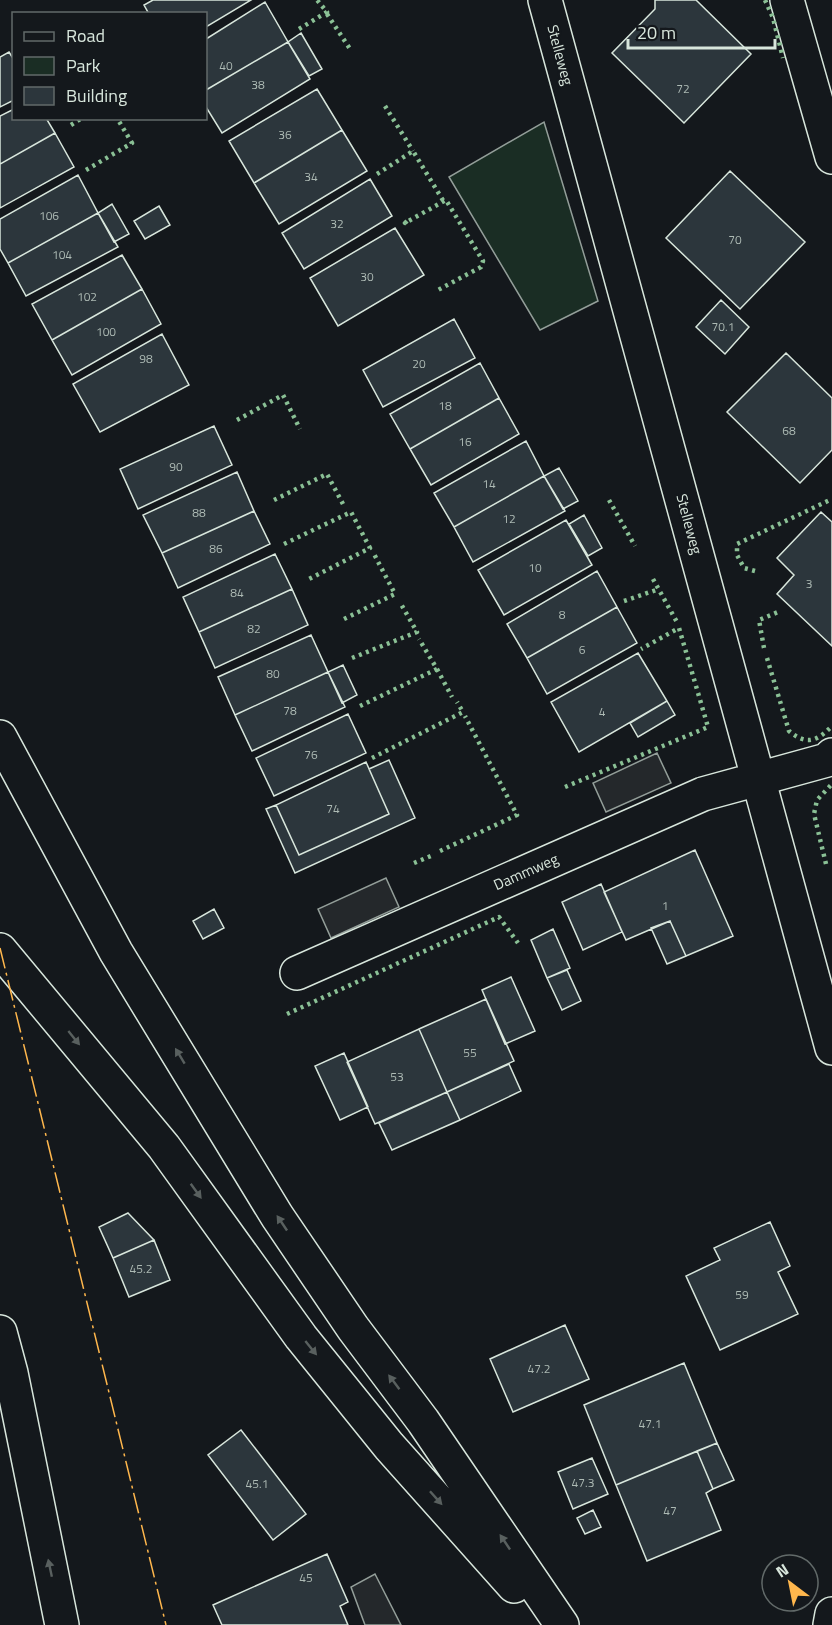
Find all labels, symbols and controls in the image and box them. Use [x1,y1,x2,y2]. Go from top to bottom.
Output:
legend [12,12,207,120]
scale bar [628,12,775,50]
text: 20 m [637,19,676,46]
text: Road [66,22,105,49]
street label: Stelleweg [541,22,580,88]
text: Park [66,52,101,79]
house number: 40 [219,56,233,75]
house number: 38 [251,75,265,94]
house number: 72 [676,79,690,98]
text: Building [66,82,127,109]
house number: 36 [278,125,292,144]
house number: 34 [304,167,318,186]
house number: 106 [39,206,59,225]
house number: 32 [330,214,344,233]
house number: 70 [728,230,742,249]
house number: 104 [52,245,72,264]
house number: 30 [360,267,374,286]
house number: 102 [77,287,97,306]
house number: 70.1 [712,317,734,336]
house number: 100 [96,322,116,341]
house number: 98 [139,349,153,368]
house number: 20 [412,354,426,373]
house number: 18 [438,396,452,415]
house number: 68 [782,421,796,440]
house number: 16 [458,432,472,451]
house number: 90 [169,457,183,476]
house number: 14 [482,474,496,493]
street label: Stelleweg [670,491,709,557]
house number: 88 [192,503,206,522]
house number: 12 [502,509,516,528]
house number: 86 [209,539,223,558]
house number: 10 [528,558,542,577]
house number: 3 [806,574,812,593]
house number: 84 [230,583,244,602]
house number: 8 [559,605,566,624]
house number: 82 [247,619,261,638]
house number: 6 [579,640,586,659]
house number: 80 [266,664,280,683]
house number: 78 [283,701,297,720]
house number: 4 [599,702,606,721]
house number: 76 [304,745,318,764]
house number: 74 [326,799,340,818]
street label: Dammweg [490,847,562,896]
house number: 1 [662,896,668,915]
one-way arrow [68,1031,80,1046]
house number: 55 [463,1043,477,1062]
one-way arrow [174,1048,185,1065]
house number: 53 [390,1067,404,1086]
one-way arrow [190,1183,202,1199]
one-way arrow [276,1215,288,1231]
house number: 45.2 [130,1259,152,1278]
house number: 59 [735,1285,749,1304]
one-way arrow [304,1341,316,1356]
house number: 47.2 [528,1359,550,1378]
one-way arrow [388,1375,400,1390]
house number: 47.1 [639,1414,661,1433]
house number: 47.3 [572,1473,594,1492]
house number: 45.1 [246,1474,268,1493]
one-way arrow [429,1490,442,1505]
house number: 47 [663,1501,677,1520]
one-way arrow [500,1534,511,1550]
north arrow [760,1553,820,1613]
text: N [771,1557,793,1583]
one-way arrow [45,1558,54,1577]
house number: 45 [299,1568,313,1587]

